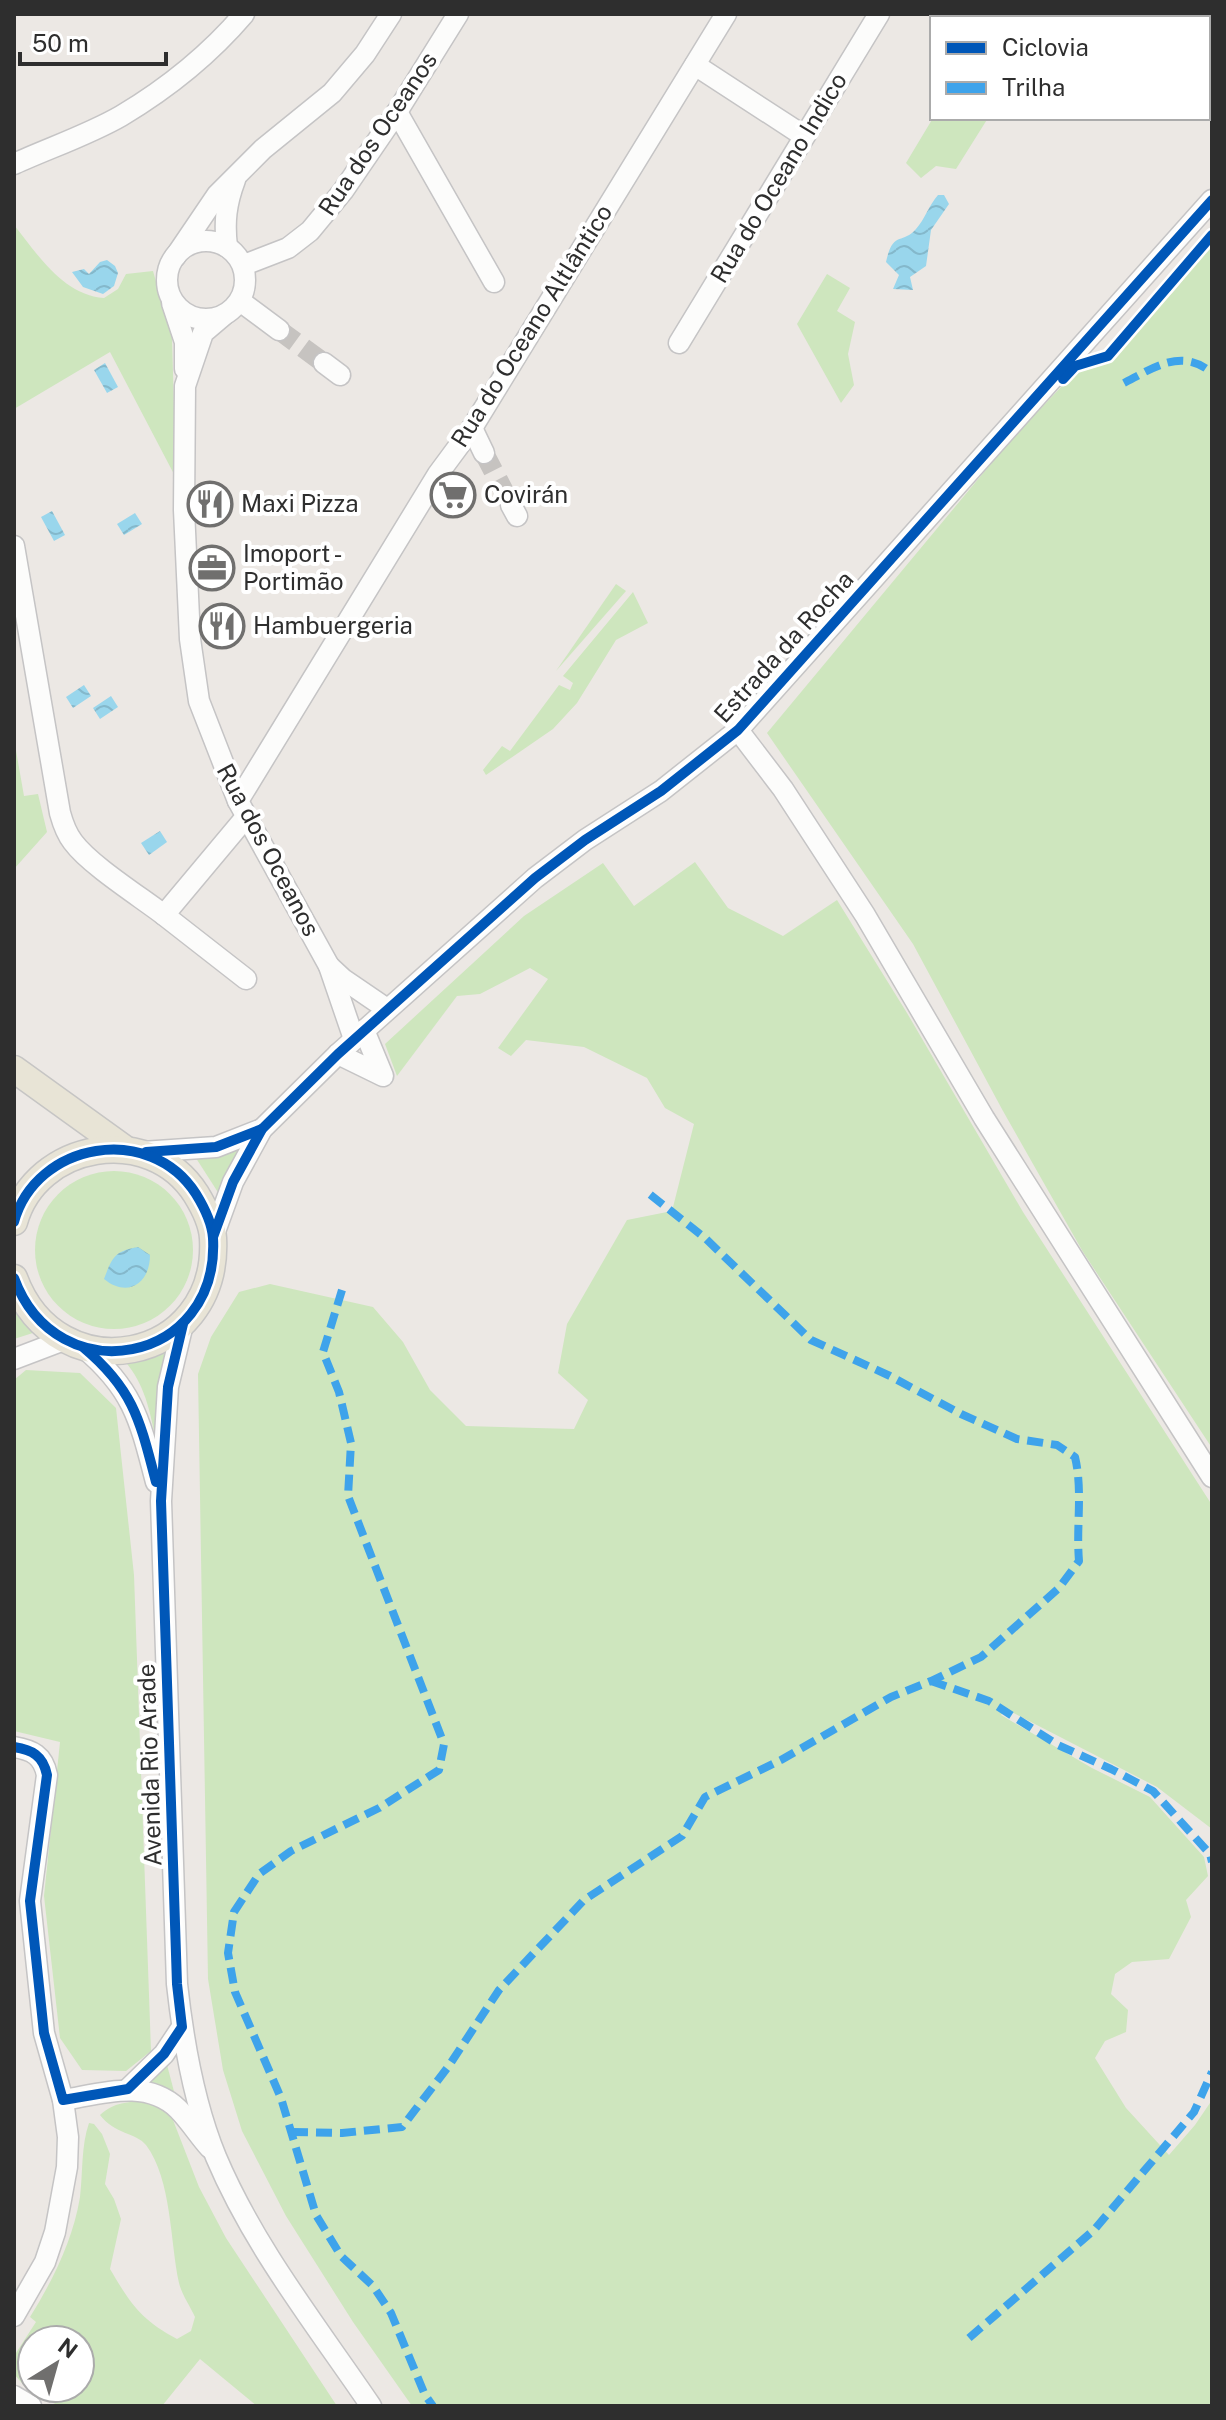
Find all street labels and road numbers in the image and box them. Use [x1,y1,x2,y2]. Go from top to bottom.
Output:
street label: Rua dos Oceanos [312,46,442,220]
street label: Rua do Oceano Indico [704,67,852,288]
street label: Rua do Oceano Altlântico [445,199,617,452]
street label: Estrada da Rocha [708,565,859,728]
street label: Rua dos Oceanos [212,759,326,940]
street label: Avenida Rio Arade [131,1663,167,1867]

